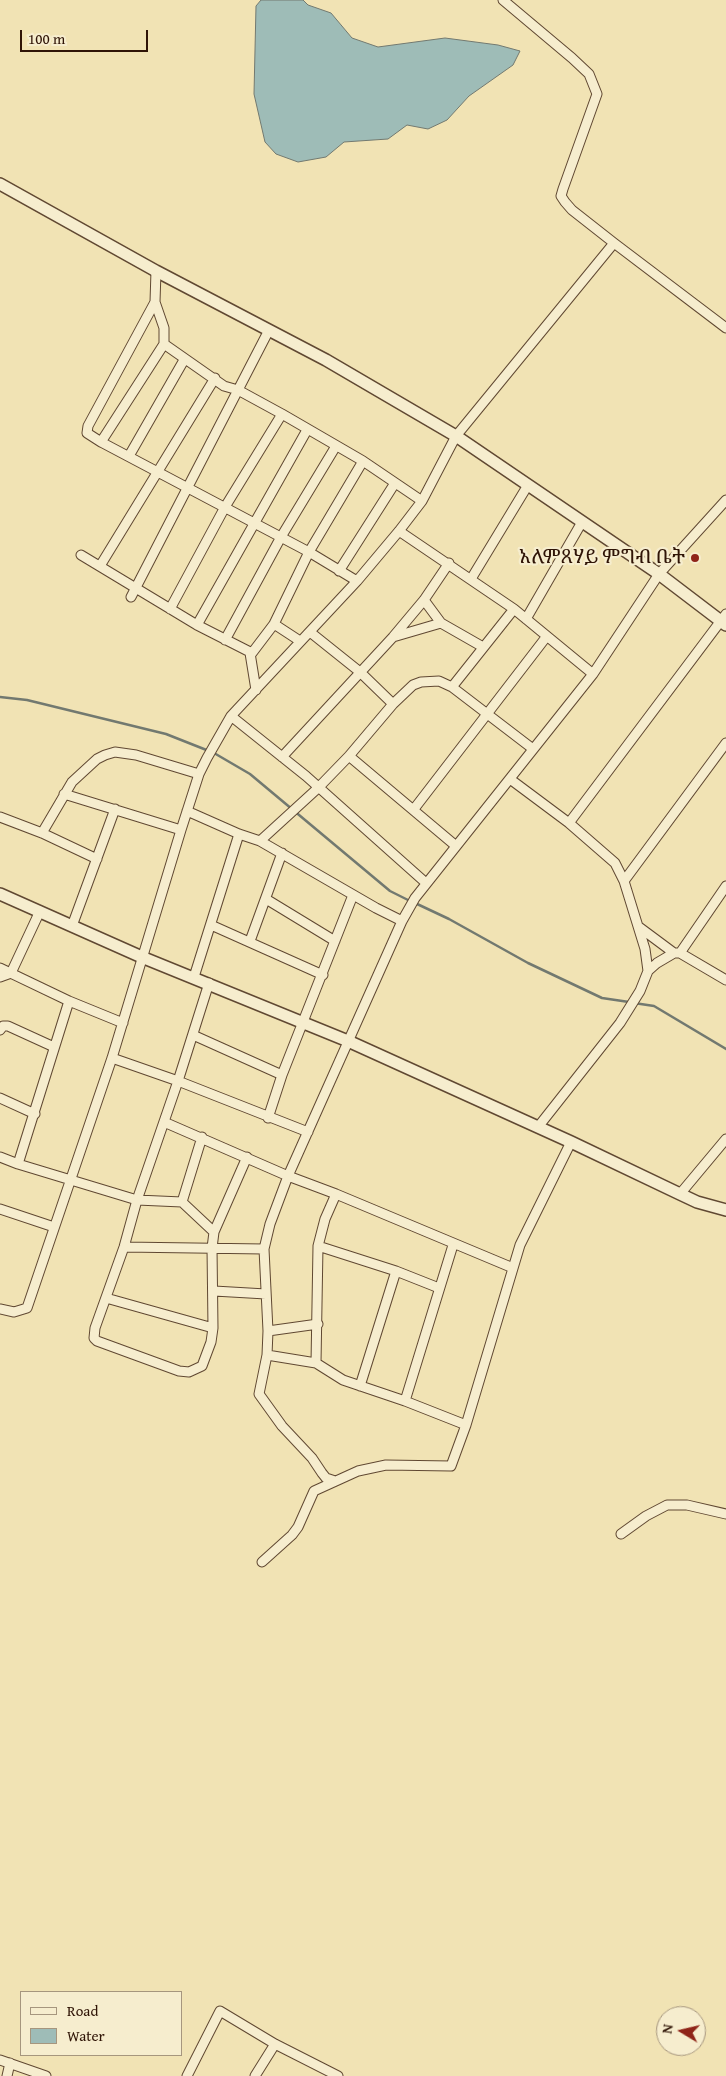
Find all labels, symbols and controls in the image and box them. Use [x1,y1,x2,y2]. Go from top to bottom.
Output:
scale bar [22,20,150,52]
text: 100 m [28,28,65,49]
place label: አለምጸሃይ ምግብ ቤት [519,546,685,570]
marker: አለምጸሃይ ምግብ ቤት [689,552,701,564]
legend [20,1991,182,2056]
text: Road [67,2000,98,2021]
north arrow [656,2006,706,2056]
text: N [657,2023,678,2035]
text: Water [67,2025,105,2046]

